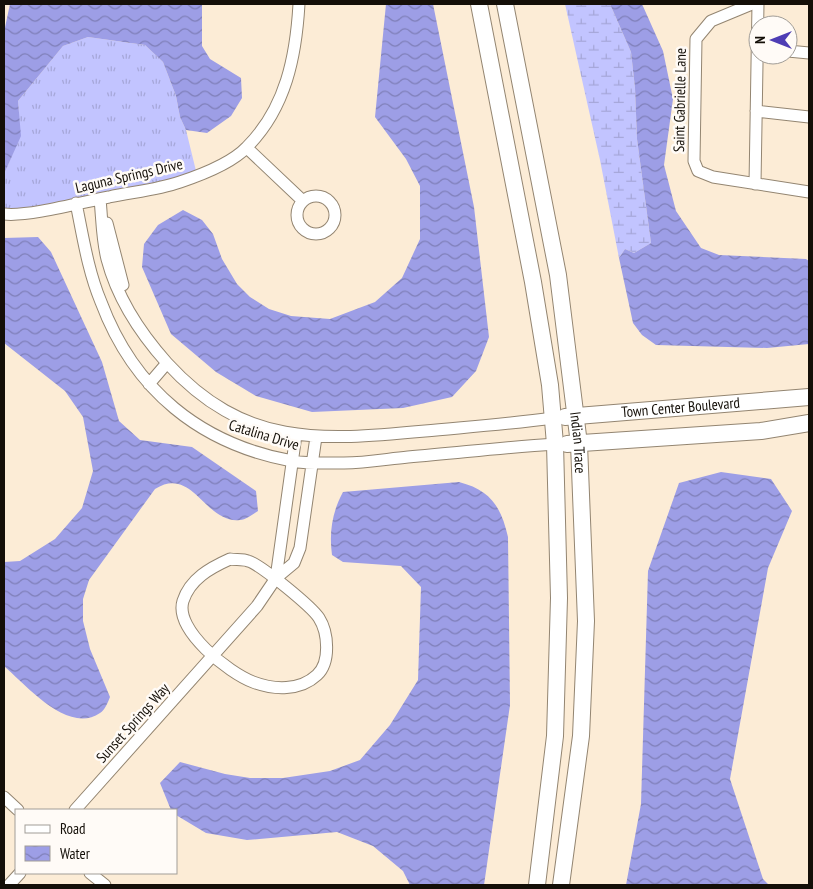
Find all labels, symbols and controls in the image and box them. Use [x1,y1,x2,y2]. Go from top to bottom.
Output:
north arrow [748,15,798,65]
text: N [751,36,769,44]
street label: Saint Gabrielle Lane [669,48,690,152]
street label: Laguna Springs Drive [73,154,184,197]
street label: Town Center Boulevard [621,393,741,421]
street label: Indian Trace [566,411,590,474]
street label: Catalina Drive [227,415,302,454]
street label: Sunset Springs Way [92,679,174,766]
legend [15,809,178,874]
text: Road [60,819,86,838]
text: Water [60,844,91,863]

